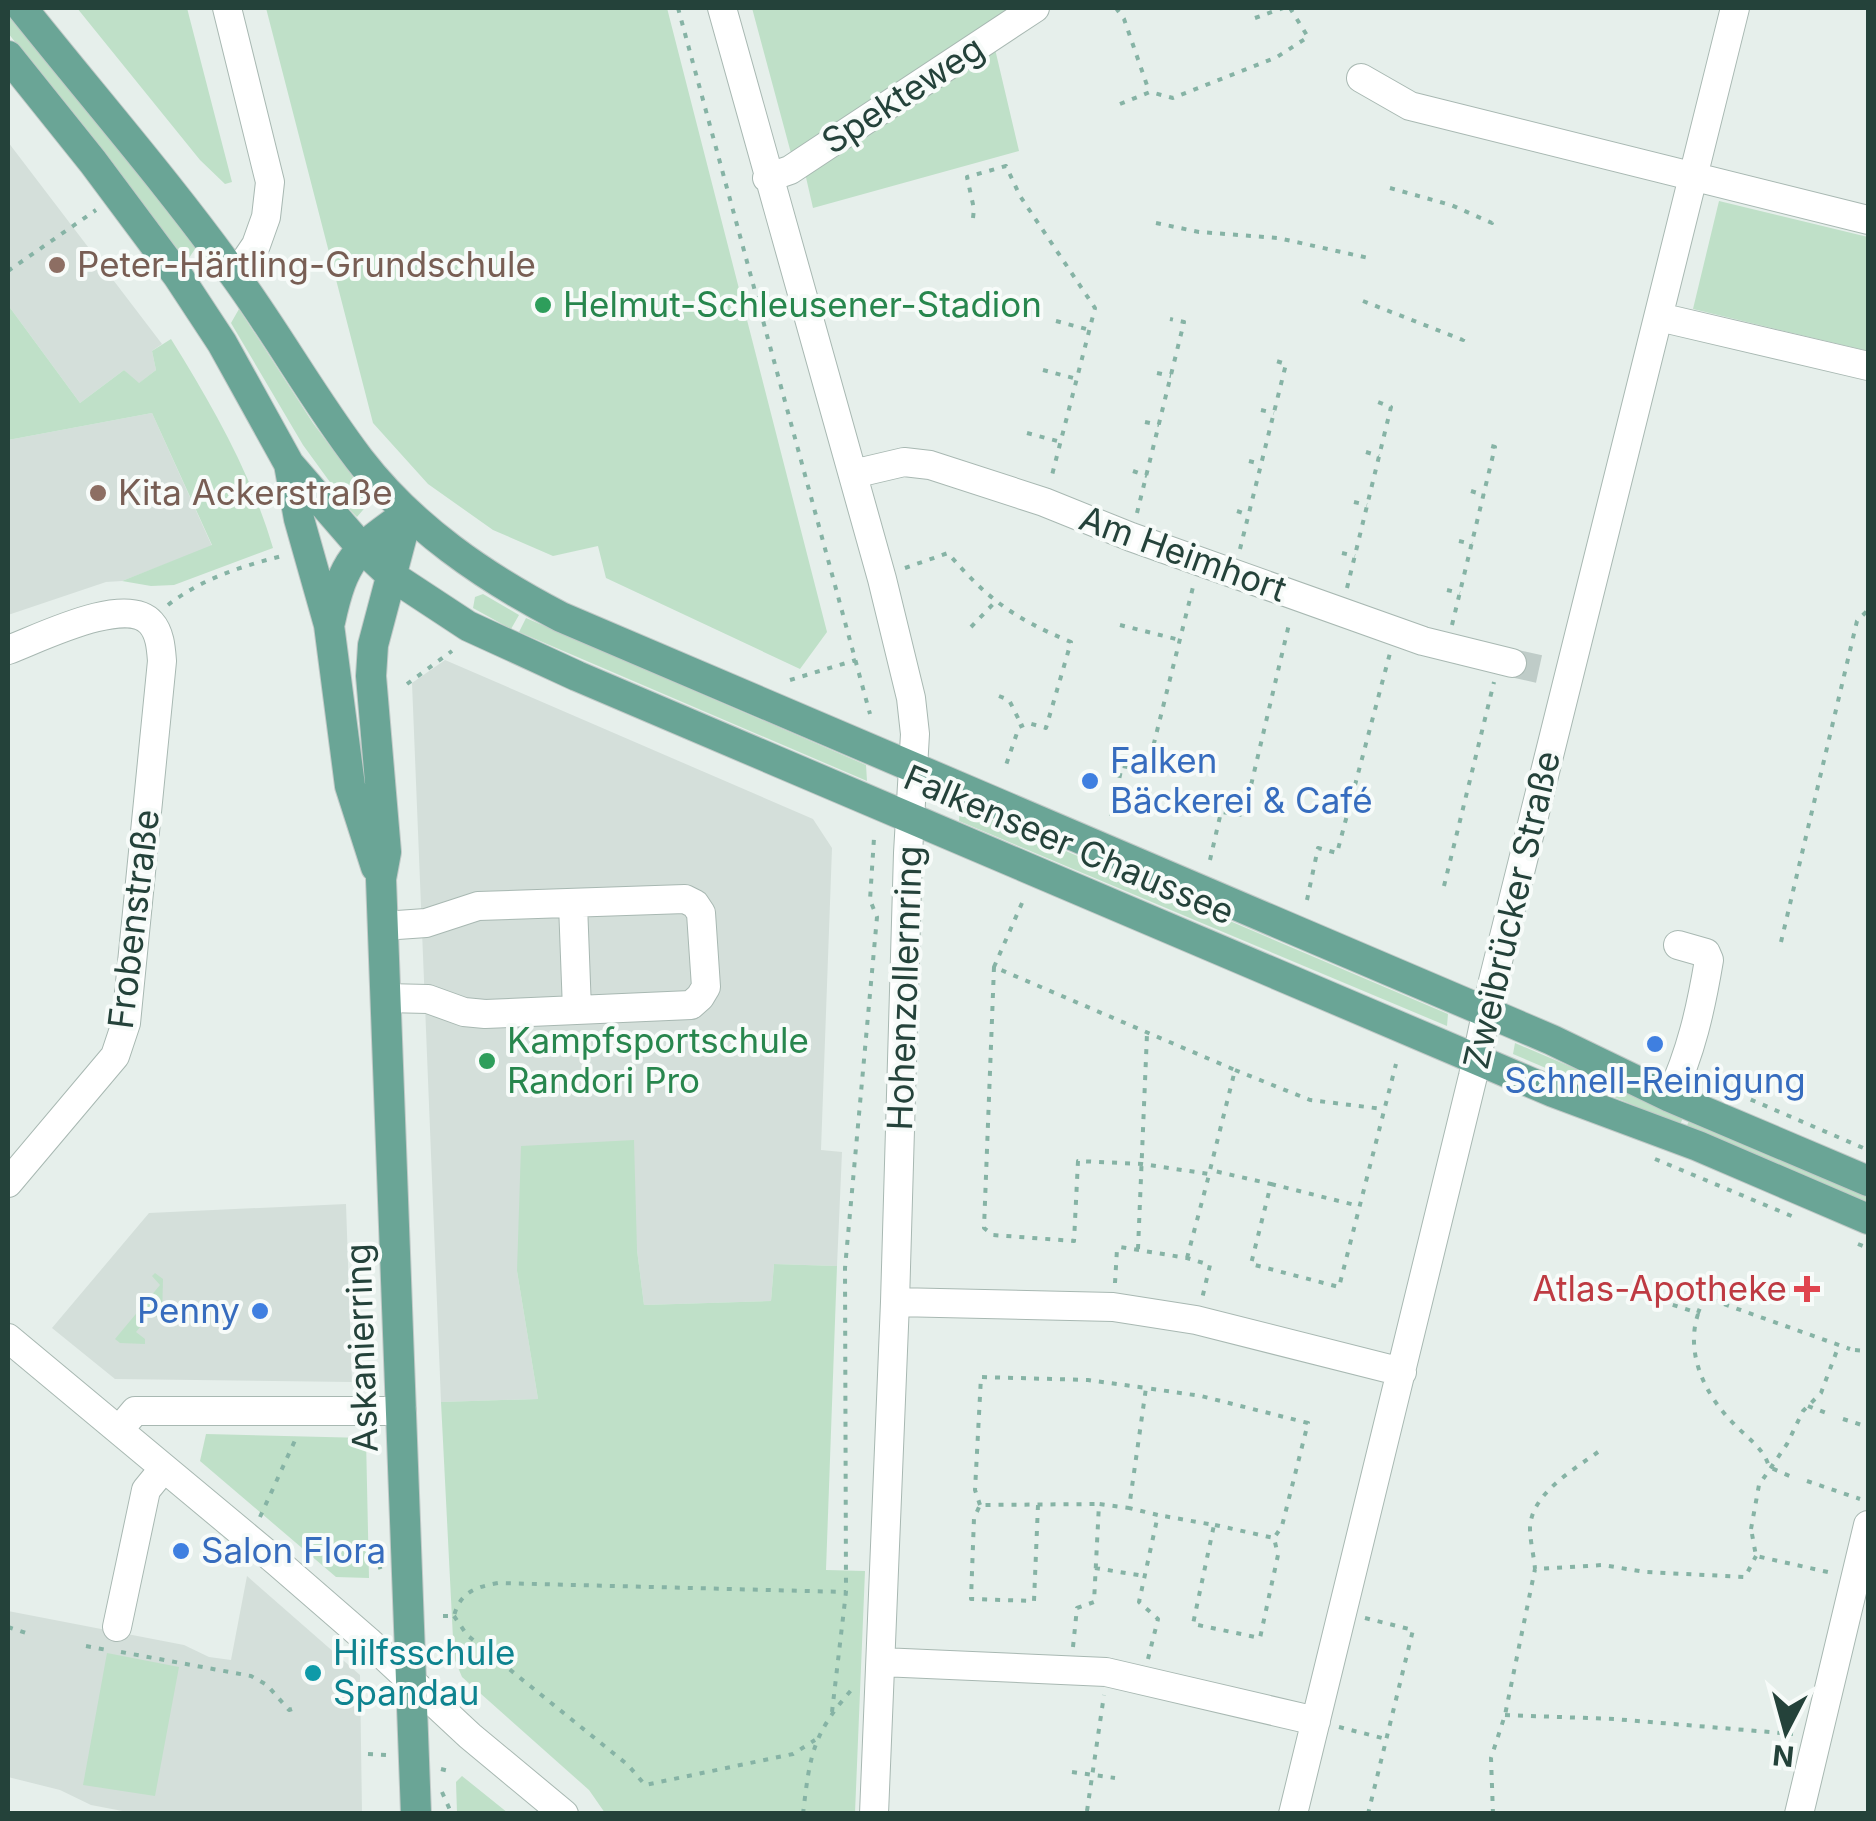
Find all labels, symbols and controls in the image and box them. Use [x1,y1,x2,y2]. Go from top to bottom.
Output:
street label: Spekteweg [814,26,991,162]
place label: Peter-Härtling-Grundschule [77,243,536,285]
marker: Peter-Härtling-Grundschule [46,254,68,276]
place label: Helmut-Schleusener-Stadion [563,283,1042,325]
marker: Helmut-Schleusener-Stadion [532,294,554,316]
place label: Kita Ackerstraße [118,471,393,513]
marker: Kita Ackerstraße [87,482,109,504]
street label: Am Heimhort [1074,496,1293,610]
place label: Falken Bäckerei & Café [1110,739,1373,821]
street label: Zweibrücker Straße [1454,747,1568,1073]
street label: Falkenseer Chaussee [898,756,1241,933]
marker: Falken Bäckerei & Café [1079,770,1101,792]
street label: Frobenstraße [99,807,167,1031]
street label: Hohenzollernring [878,845,930,1131]
place label: Kampfsportschule Randori Pro [507,1019,809,1101]
marker: Schnell-Reinigung [1644,1033,1666,1055]
marker: Kampfsportschule Randori Pro [476,1050,498,1072]
place label: Schnell-Reinigung [1504,1059,1806,1101]
street label: Askanierring [336,1243,386,1453]
place label: Atlas-Apotheke [1533,1267,1787,1309]
marker: Atlas-Apotheke [1796,1278,1818,1300]
place label: Penny [137,1289,240,1331]
marker: Penny [249,1300,271,1322]
place label: Salon Flora [201,1529,386,1571]
marker: Salon Flora [170,1540,192,1562]
place label: Hilfsschule Spandau [333,1631,515,1713]
marker: Hilfsschule Spandau [302,1662,324,1684]
north arrow [1736,1681,1836,1781]
text: N [1771,1738,1796,1774]

